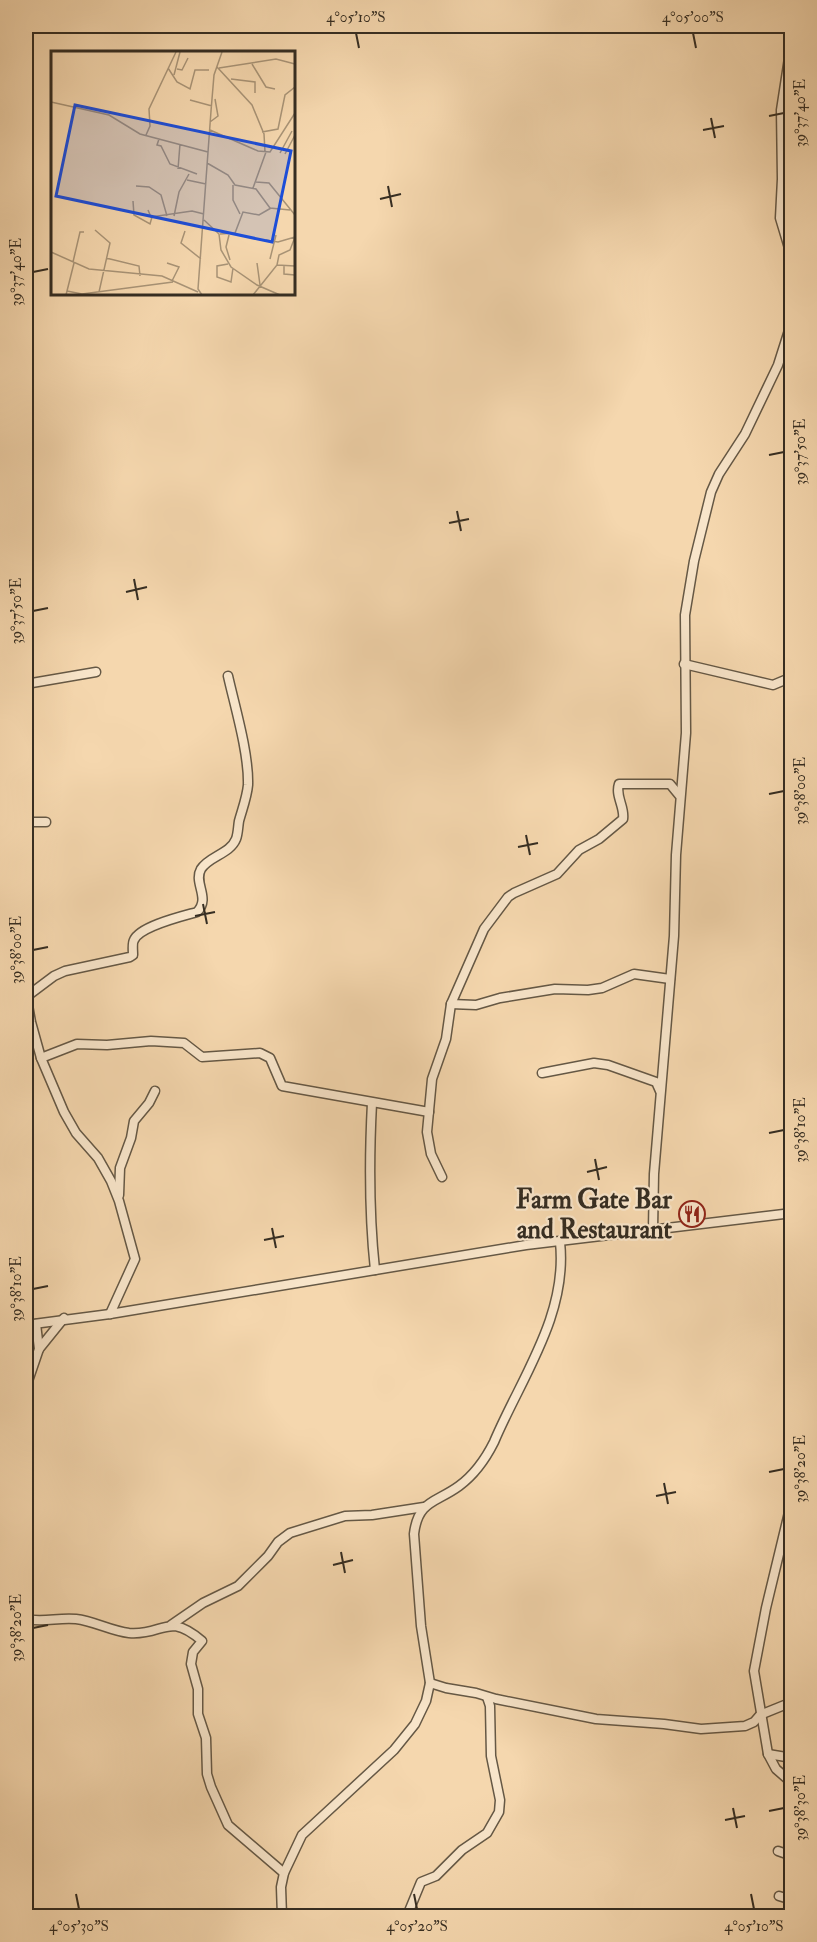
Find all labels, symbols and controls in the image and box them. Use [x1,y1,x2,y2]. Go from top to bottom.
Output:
text: 4°05'10"S [326,8,386,27]
text: 4°05'00"S [662,8,724,27]
inset map [51,51,296,296]
text: 39°37'40"E [791,79,810,147]
text: 39°37'40"E [7,238,26,306]
text: 39°37'50"E [791,418,810,485]
text: 39°37'50"E [7,577,26,644]
text: 39°38'00"E [791,757,810,825]
text: 39°38'00"E [7,916,26,984]
text: 39°38'10"E [791,1097,810,1163]
place label: Farm Gate Bar and Restaurant [516,1184,673,1246]
restaurant icon: Farm Gate Bar and Restaurant [677,1199,707,1229]
text: 39°38'10"E [7,1256,26,1322]
text: 39°38'20"E [791,1435,810,1503]
text: 39°38'20"E [7,1594,26,1662]
text: 39°38'30"E [791,1775,810,1841]
text: 4°05'30"S [49,1917,109,1936]
text: 4°05'20"S [386,1917,448,1936]
text: 4°05'10"S [724,1917,784,1936]

